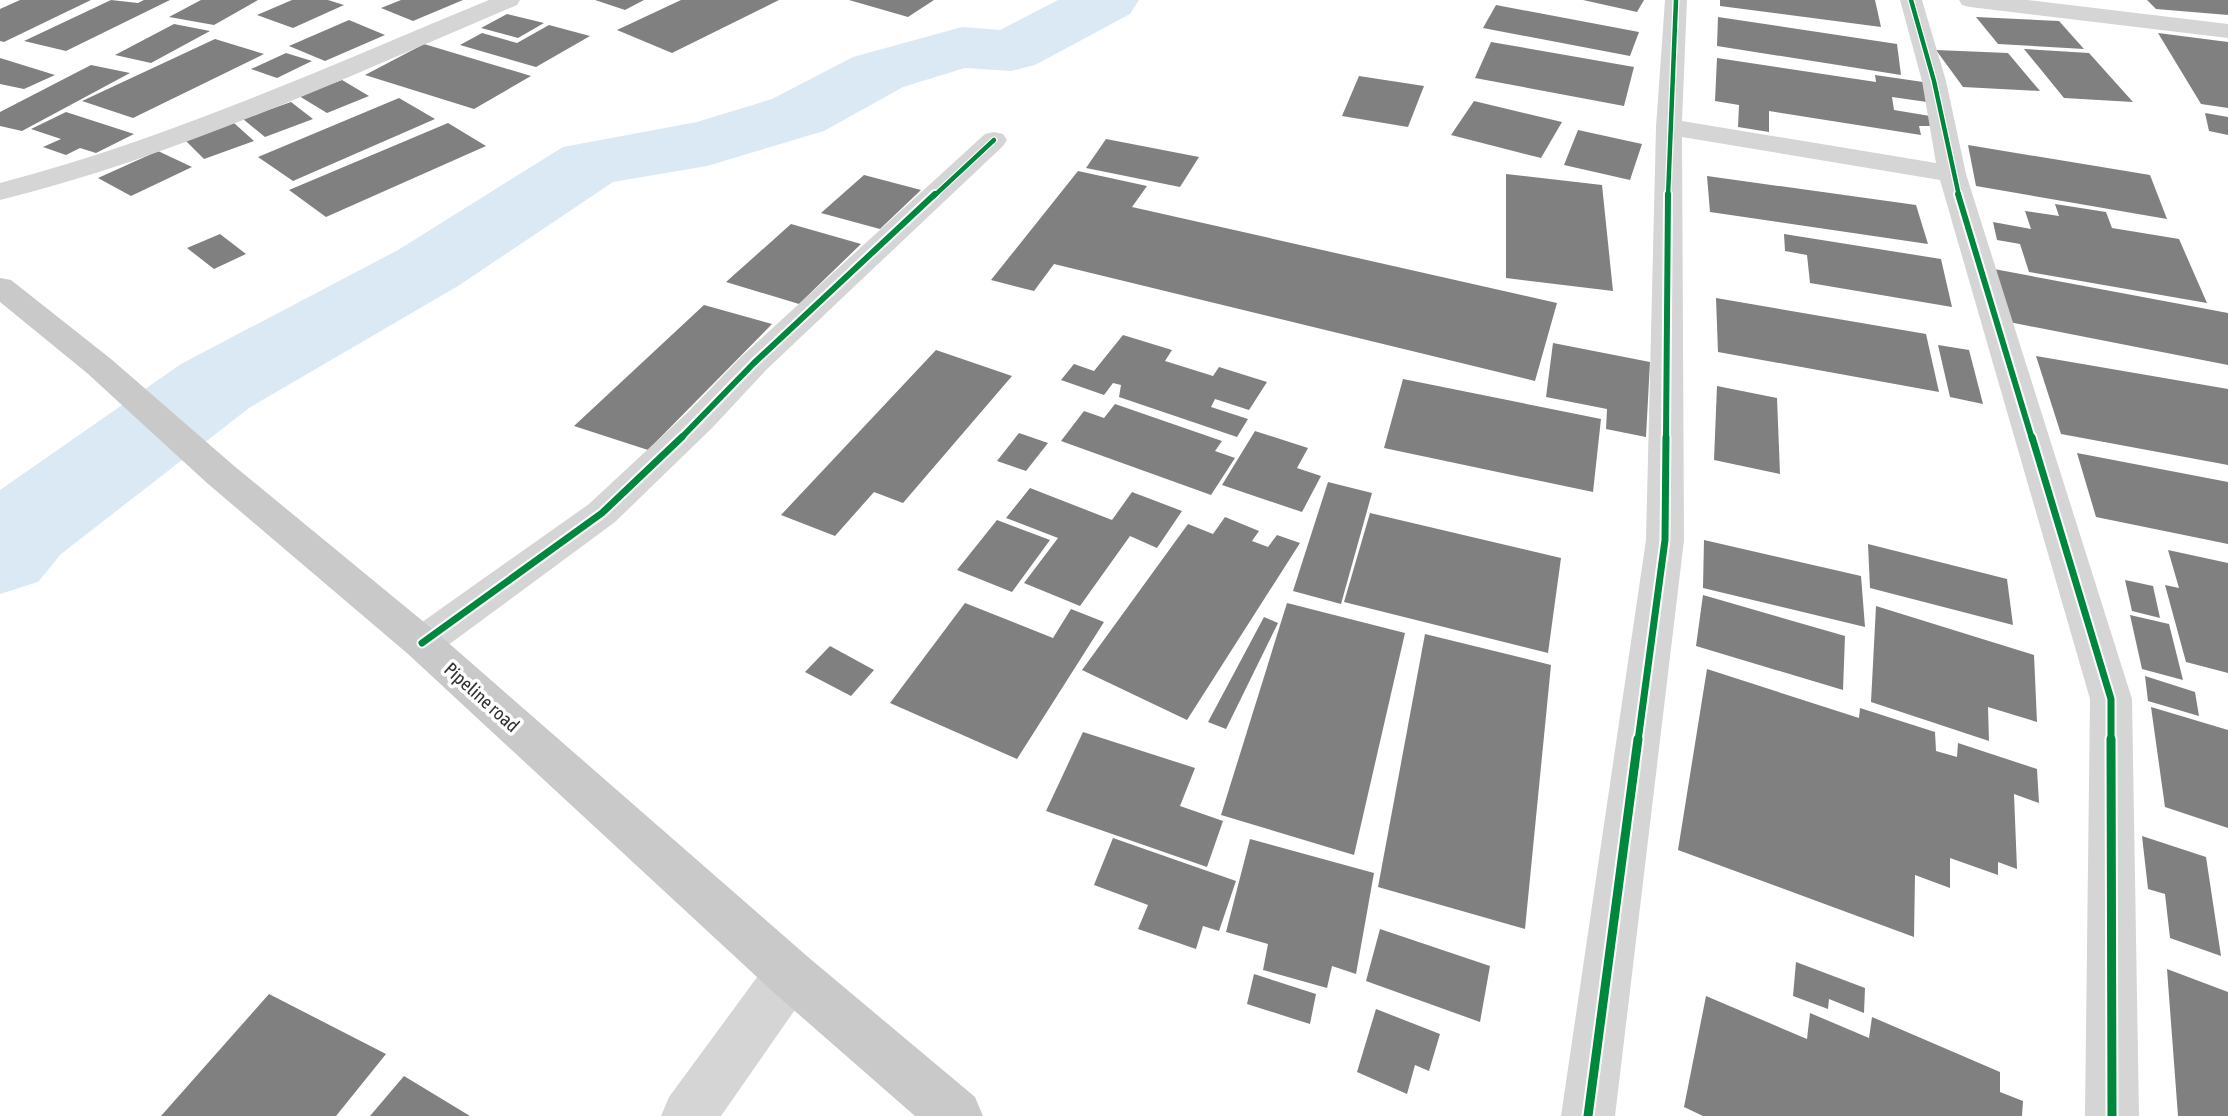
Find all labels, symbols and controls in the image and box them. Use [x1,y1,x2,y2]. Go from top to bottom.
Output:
street label: Pipeline road [440,658,524,736]

